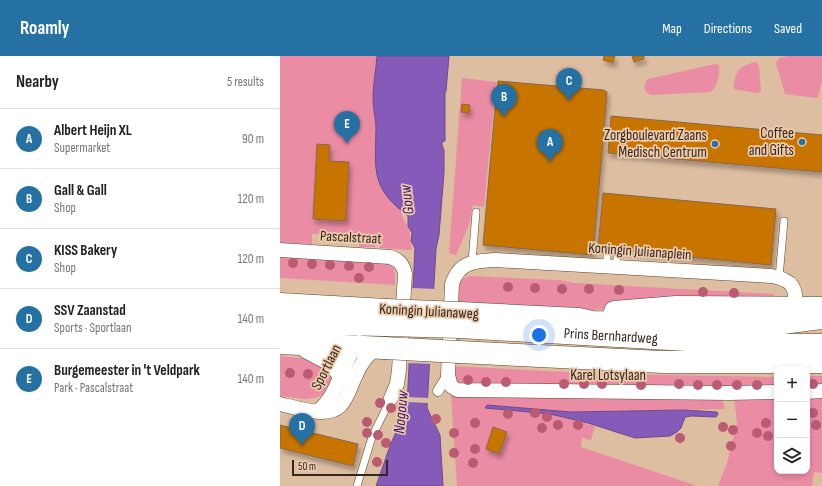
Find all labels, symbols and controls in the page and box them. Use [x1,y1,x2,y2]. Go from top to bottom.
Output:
text: Roamly [20,17,70,40]
text: Map [662,20,682,37]
text: Directions [704,20,752,37]
text: Saved [774,20,802,37]
pin: C [556,68,582,101]
text: Nearby [16,72,59,92]
text: 5 results [227,74,264,90]
pin: B [491,84,517,117]
pin: E [334,111,360,144]
text: Albert Heijn XL [54,121,132,140]
place label: Coffee and Gifts [749,124,794,160]
place label: Zorgboulevard Zaans Medisch Centrum [604,126,707,162]
pin: A [537,129,563,162]
text: A [26,131,32,147]
text: 90 m [242,131,264,147]
marker: Coffee and Gifts [797,137,807,147]
marker: Zorgboulevard Zaans Medisch Centrum [710,139,720,149]
text: Supermarket [54,140,110,156]
text: Gall & Gall [54,181,107,200]
water label: Gouw [396,183,419,216]
text: B [26,191,32,207]
text: 120 m [238,191,264,207]
text: Shop [54,200,76,216]
street label: Pascalstraat [320,226,383,249]
street label: Koningin Julianaplein [588,238,692,265]
text: KISS Bakery [54,241,117,260]
text: C [26,251,32,267]
text: 120 m [238,251,264,267]
text: Shop [54,260,76,276]
street label: Koningin Julianaweg [379,299,479,324]
text: SSV Zaanstad [54,301,126,320]
text: D [26,311,32,327]
text: 140 m [238,311,264,327]
text: Sports · Sportlaan [54,320,132,336]
street label: Prins Bernhardweg [563,324,658,348]
your location [529,325,549,345]
street label: Sportlaan [307,341,346,393]
text: Burgemeester in 't Veldpark [54,361,200,380]
street label: Karel Lotsylaan [570,366,646,385]
map controls [774,366,810,474]
button: + [774,366,810,402]
text: E [26,371,32,387]
text: 140 m [238,371,264,387]
text: Park · Pascalstraat [54,380,133,396]
water label: Nagouw [390,389,413,434]
button: − [774,402,810,438]
pin: D [289,413,315,446]
button: layers [774,438,810,474]
scale bar [292,458,388,477]
text: 50 m [298,460,316,473]

